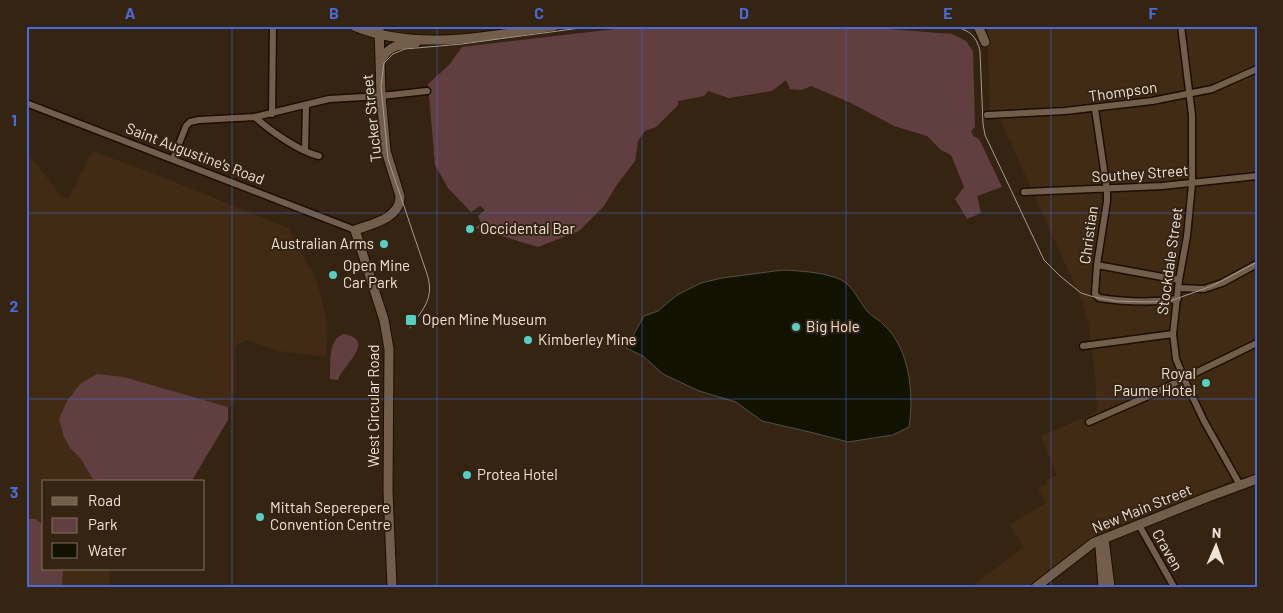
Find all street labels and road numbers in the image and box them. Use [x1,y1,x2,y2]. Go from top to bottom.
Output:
street label: Tucker Street [357,73,385,163]
street label: Thompson [1088,77,1158,105]
street label: Saint Augustine's Road [123,118,267,188]
street label: Southey Street [1091,161,1189,185]
street label: Christian [1075,205,1101,265]
street label: Stockdale Street [1153,206,1185,316]
street label: West Circular Road [364,345,382,467]
street label: New Main Street [1089,480,1194,536]
street label: Craven [1149,525,1187,574]

